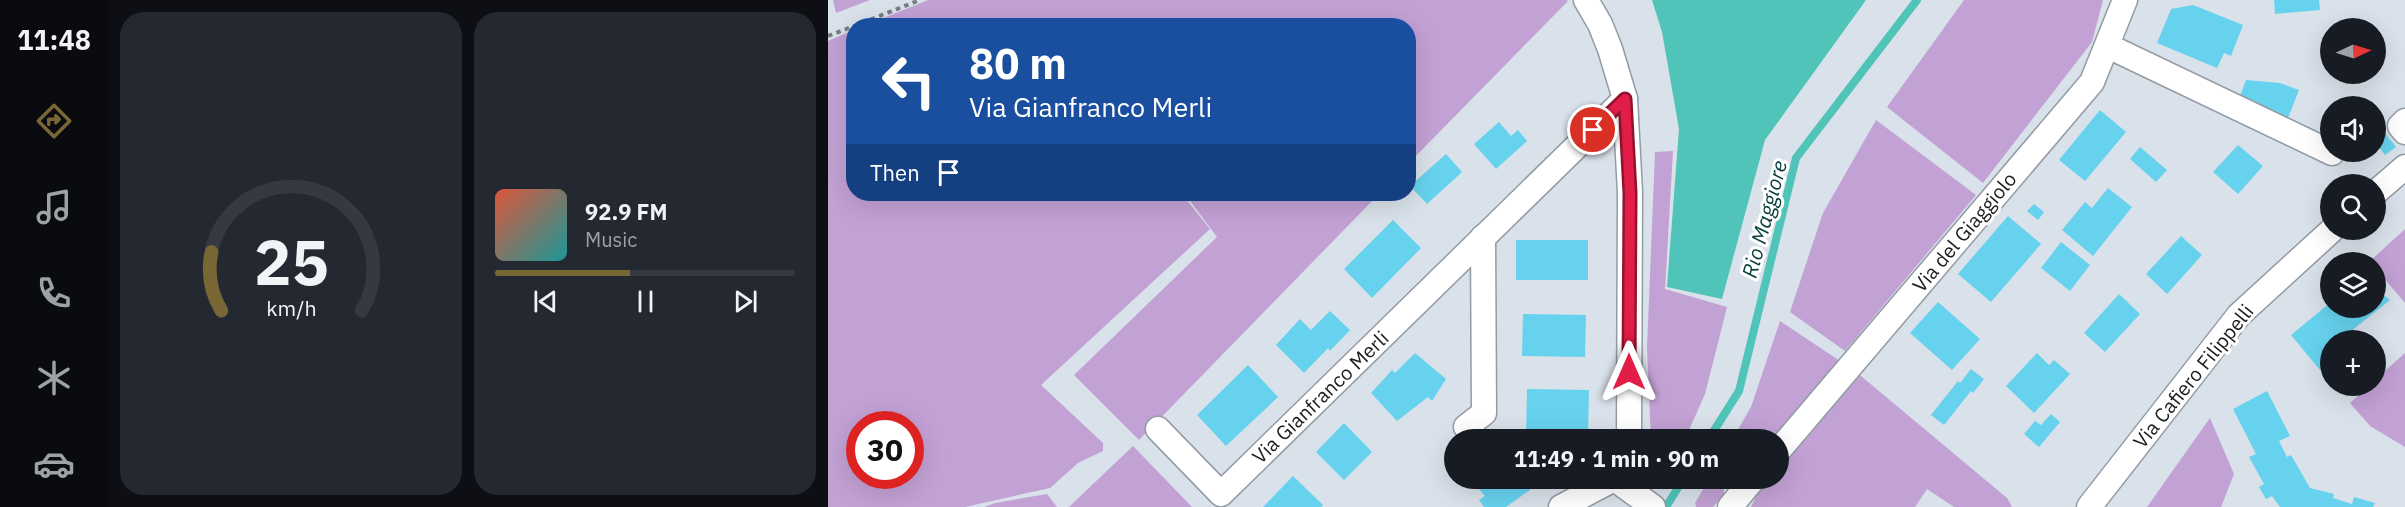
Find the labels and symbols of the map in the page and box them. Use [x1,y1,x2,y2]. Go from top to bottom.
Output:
north arrow [2320,18,2386,84]
pin [1567,104,1618,155]
water label: Rio Maggiore [1735,157,1793,281]
street label: Via del Giaggiolo [1906,166,2022,298]
street label: Via Cafiero Filippelli [2127,298,2259,454]
street label: Via Gianfranco Merli [1246,325,1394,469]
position arrow [1597,340,1661,404]
speed limit sign: 30 [846,411,924,489]

